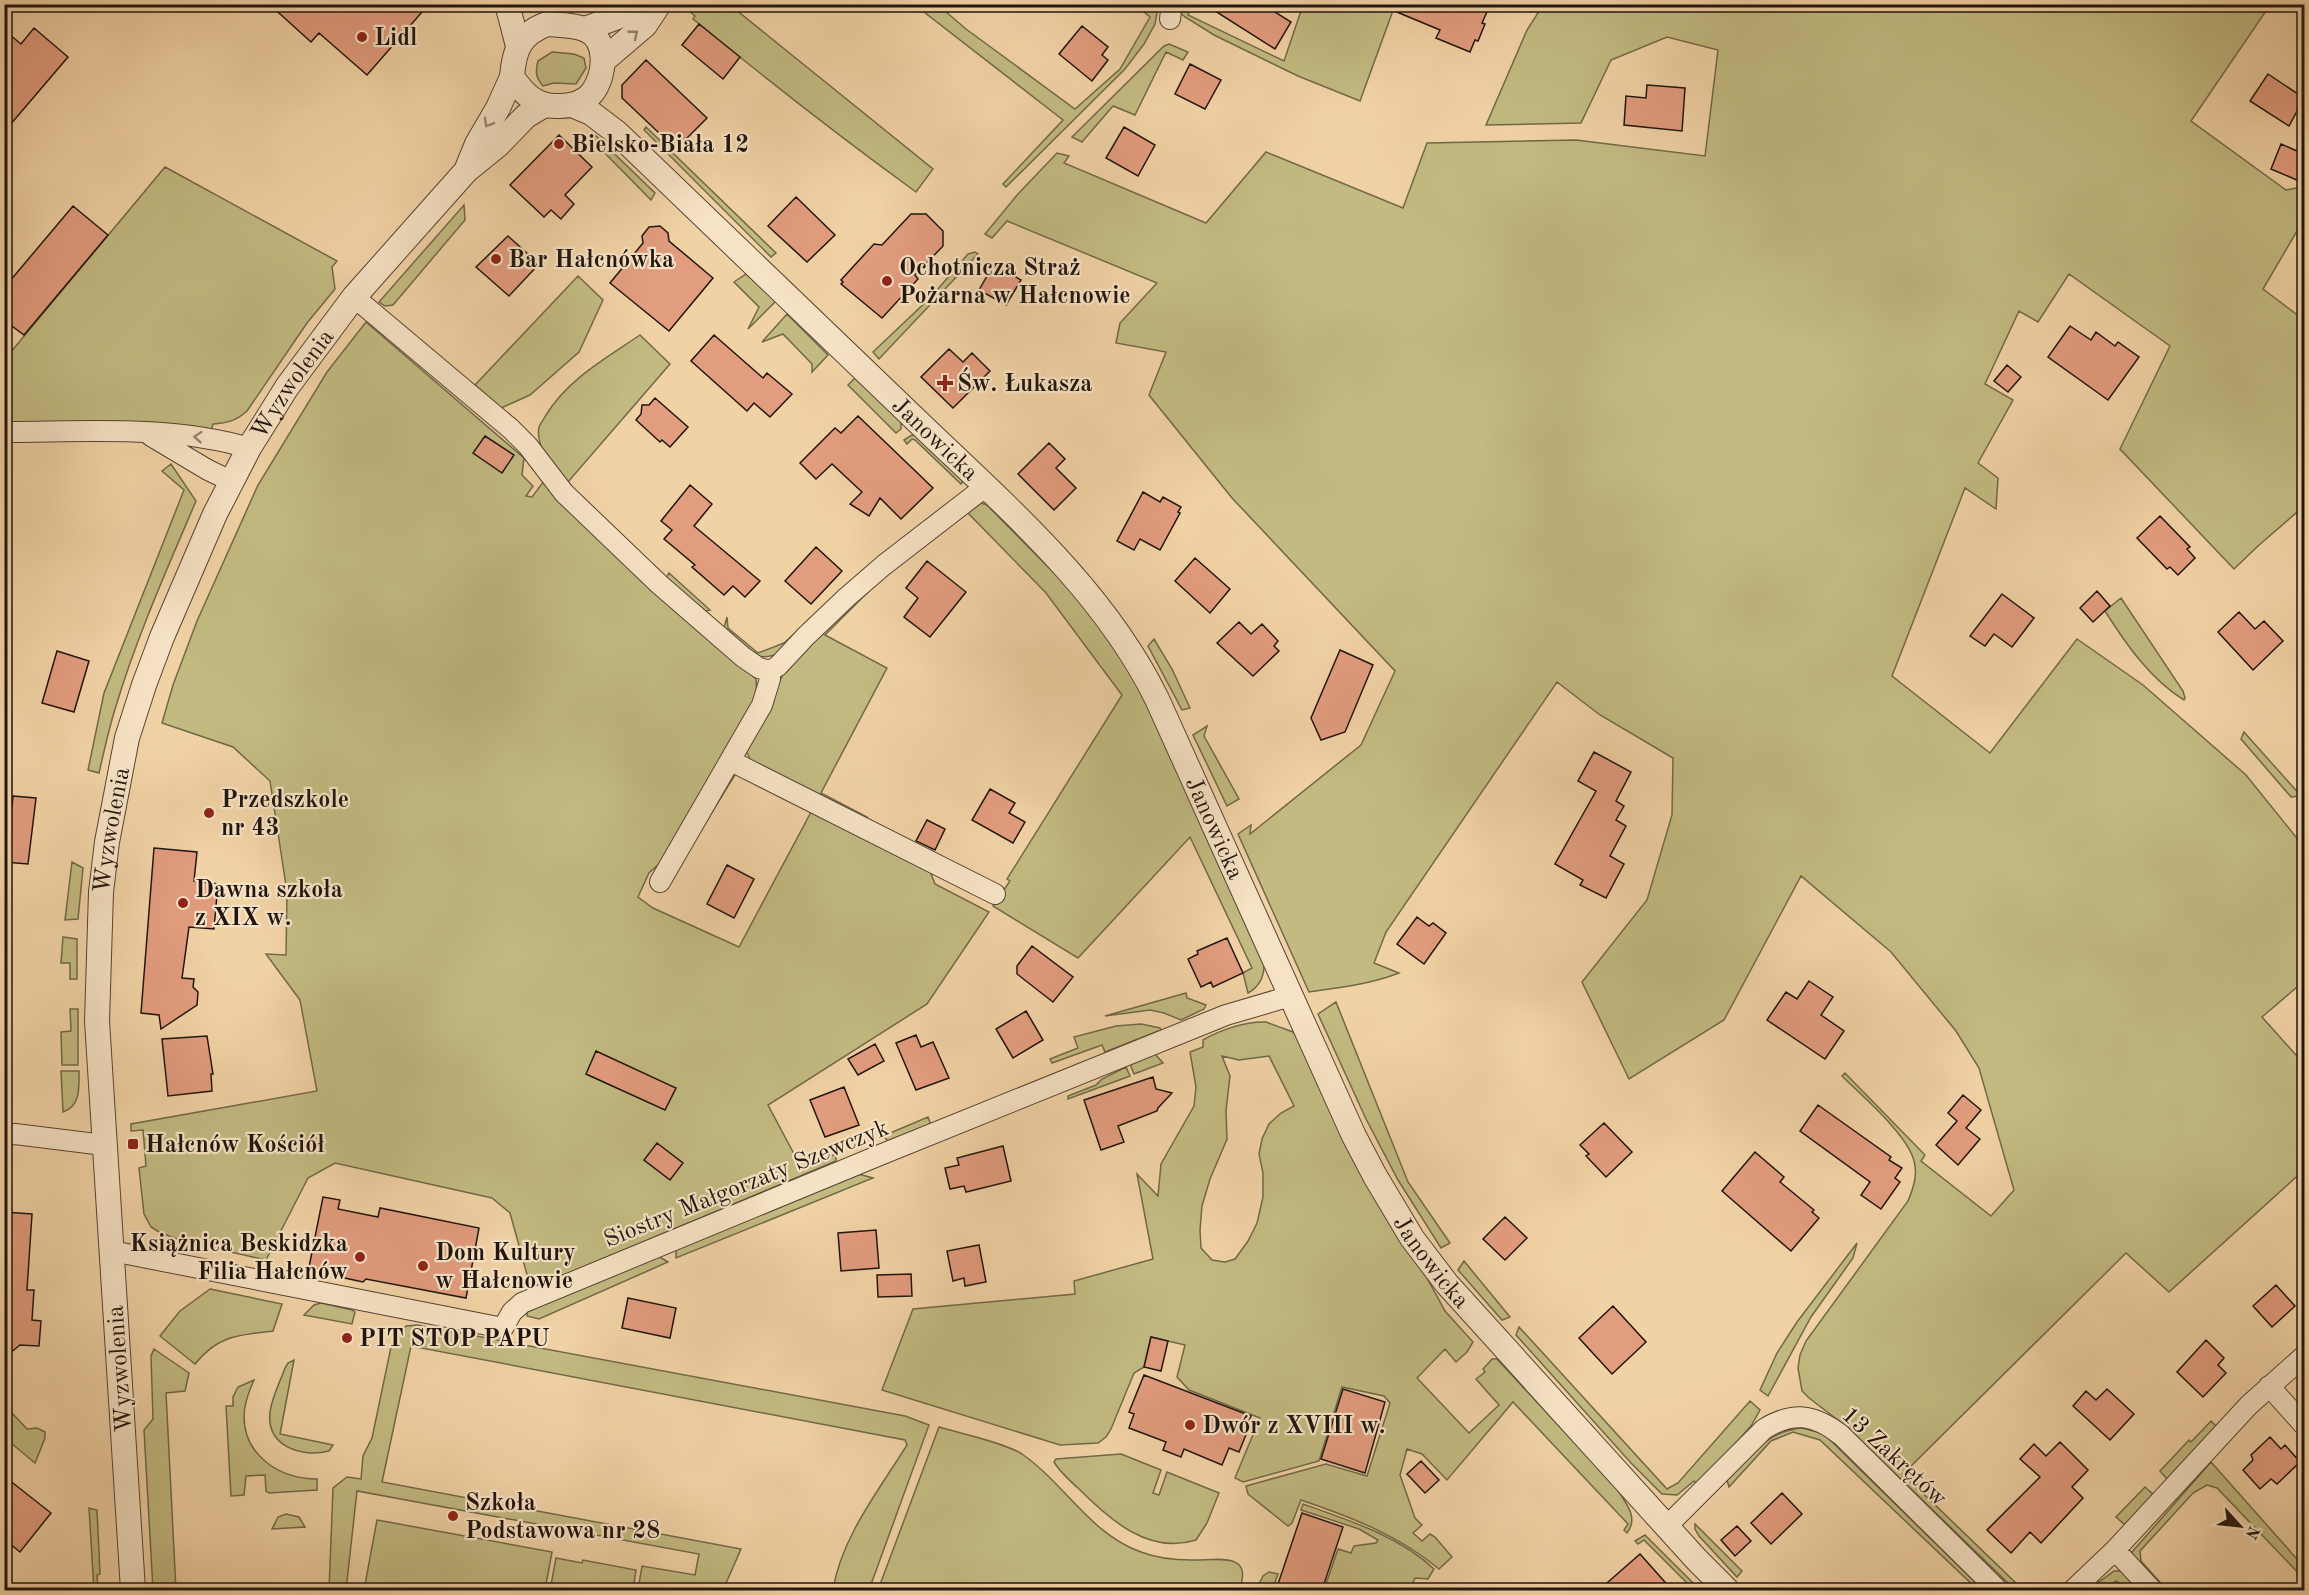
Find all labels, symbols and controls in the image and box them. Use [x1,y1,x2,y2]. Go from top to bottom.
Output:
place label: Lidl [374,27,418,51]
marker: Lidl [355,30,369,44]
one-way arrow [627,30,638,41]
one-way arrow [484,117,495,127]
place label: Bielsko-Biała 12 [571,134,749,158]
marker: Bielsko-Biała 12 [552,137,566,151]
place label: Bar Hałcnówka [508,249,674,273]
marker: Bar Hałcnówka [489,252,503,266]
place label: Ochotnicza Straż Pożarna w Hałcnowie [899,257,1131,309]
marker: Ochotnicza Straż Pożarna w Hałcnowie [880,274,894,288]
street label: Wyzwolenia [248,325,340,444]
place label: Św. Łukasza [957,367,1092,397]
marker: Św. Łukasza [938,376,952,390]
street label: Janowicka [886,394,982,486]
one-way arrow [194,431,203,444]
street label: Wyzwolenia [91,765,135,894]
street label: Janowicka [1180,774,1247,884]
place label: Przedszkole nr 43 [221,789,349,841]
marker: Przedszkole nr 43 [202,806,216,820]
place label: Dawna szkoła z XIX w. [195,879,343,931]
marker: Dawna szkoła z XIX w. [176,896,190,910]
street label: Siostry Małgorzaty Szewczyk [601,1117,893,1253]
place label: Hałcnów Kościół [145,1134,325,1158]
marker: Hałcnów Kościół [126,1137,140,1151]
street label: Janowicka [1388,1212,1473,1314]
place label: Książnica Beskidzka Filia Hałcnów [129,1233,348,1285]
place label: Dom Kultury w Hałcnowie [435,1242,576,1294]
marker: Książnica Beskidzka Filia Hałcnów [353,1250,367,1264]
marker: Dom Kultury w Hałcnowie [416,1259,430,1273]
street label: Wyzwolenia [105,1304,137,1433]
place label: PIT STOP PAPU [359,1328,550,1352]
marker: PIT STOP PAPU [340,1331,354,1345]
street label: 13 Zakrętów [1836,1403,1951,1512]
place label: Dwór z XVIII w. [1202,1415,1385,1439]
marker: Dwór z XVIII w. [1183,1418,1197,1432]
place label: Szkoła Podstawowa nr 28 [465,1492,660,1544]
north arrow [2210,1496,2270,1556]
marker: Szkoła Podstawowa nr 28 [446,1509,460,1523]
text: N [2241,1523,2261,1542]

